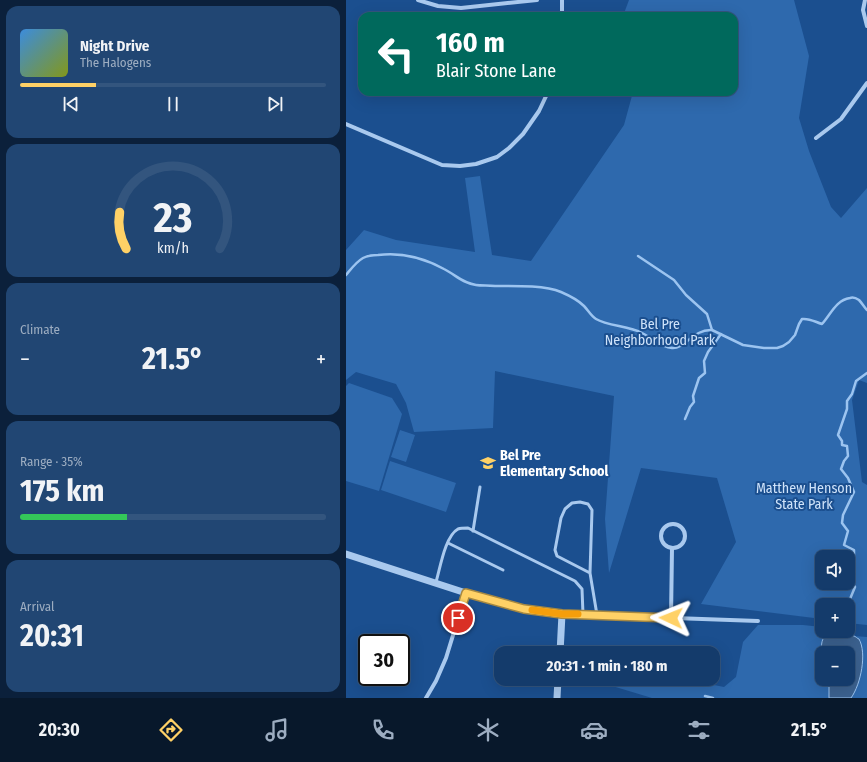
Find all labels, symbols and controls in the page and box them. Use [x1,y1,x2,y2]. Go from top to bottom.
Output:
text: 160 m [436,26,505,59]
icon: left [370,28,422,80]
text: Night Drive [80,37,149,55]
text: The Halogens [80,55,151,70]
text: Blair Stone Lane [436,60,556,82]
icon: previous [60,93,82,115]
icon: pause [162,93,184,115]
icon: next [264,93,286,115]
text: 23 [153,192,192,242]
text: km/h [157,239,189,256]
park label: Bel Pre Neighborhood Park [605,316,716,349]
text: Climate [20,322,60,337]
text: 21.5° [142,341,204,377]
text: − [20,346,30,373]
text: + [316,346,326,373]
place label: Bel Pre Elementary School [500,447,609,480]
text: Range · 35% [20,454,83,469]
school or university icon: Bel Pre Elementary School [479,454,497,472]
text: 175 km [20,473,104,509]
park label: Matthew Henson State Park [756,480,852,513]
map controls [815,550,855,686]
button: sound [815,550,855,590]
position arrow [650,597,692,639]
button: + [815,598,855,638]
text: Arrival [20,599,54,614]
pin [441,601,475,635]
icon: arrive [447,607,469,629]
text: 20:31 [20,618,84,654]
speed limit sign: 30 [358,634,410,686]
button: − [815,646,855,686]
text: 20:31 · 1 min · 180 m [547,657,667,675]
icon: directions [157,716,185,744]
icon: music [263,716,291,744]
icon: phone [369,716,397,744]
icon: climate [474,716,502,744]
icon: car [580,716,608,744]
icon: filters [685,716,713,744]
text: 20:30 [39,719,80,741]
text: 21.5° [791,719,828,741]

